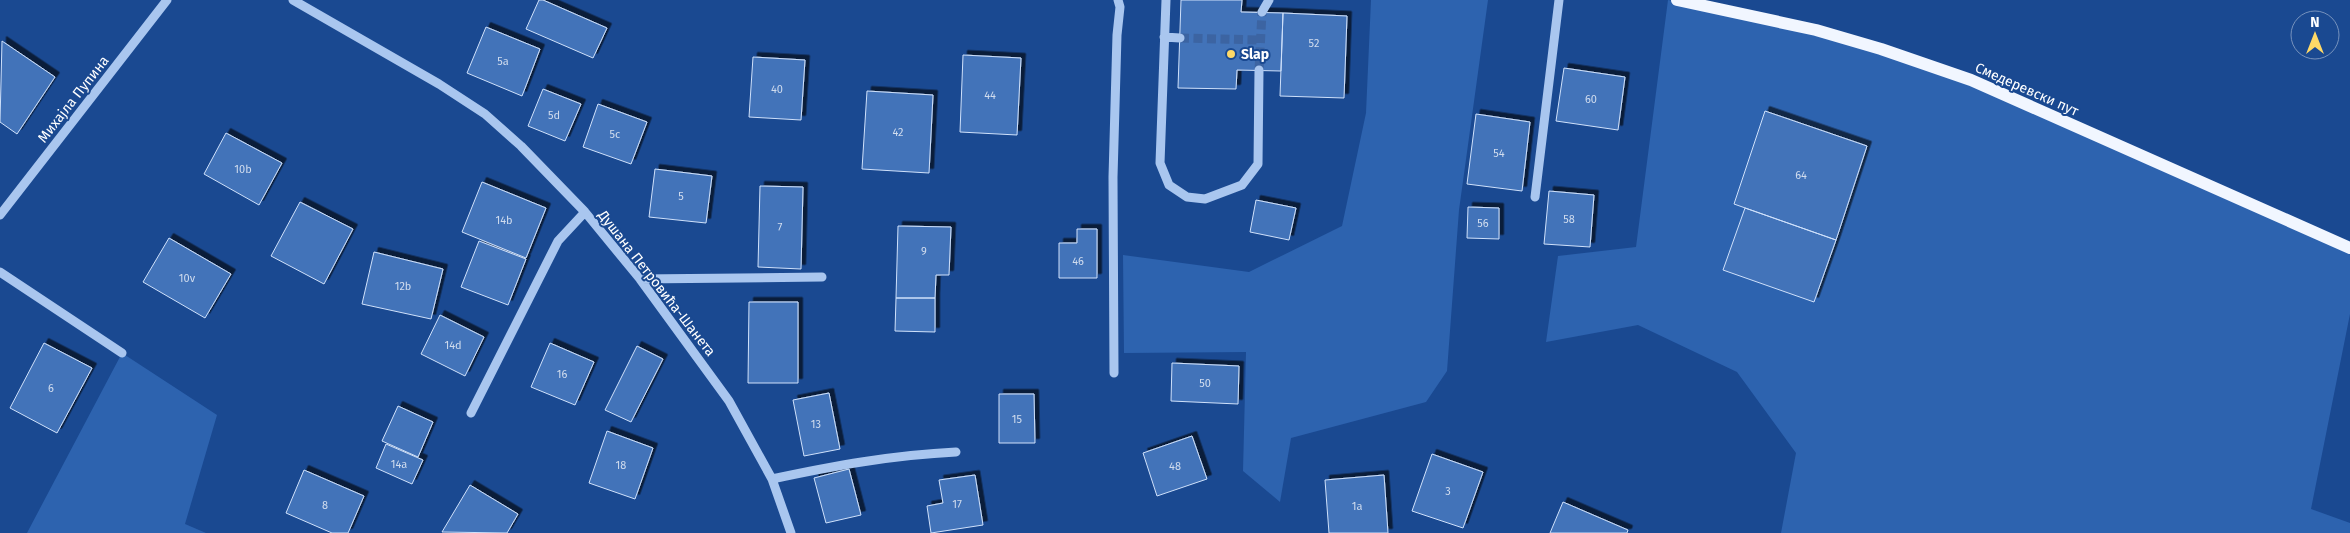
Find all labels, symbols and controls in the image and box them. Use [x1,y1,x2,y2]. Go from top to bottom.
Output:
north arrow [2290,10,2340,60]
text: N [2310,14,2320,31]
house number: 52 [1309,37,1319,50]
place label: Slap [1241,46,1269,63]
marker: Slap [1225,48,1237,60]
street label: Михајла Пупина [34,52,113,146]
house number: 5a [497,55,509,68]
street label: Смедеревски пут [1972,59,2082,120]
house number: 40 [771,83,783,96]
house number: 44 [984,89,996,102]
house number: 60 [1585,93,1597,106]
house number: 5d [548,109,560,122]
house number: 42 [892,126,904,139]
house number: 5c [610,128,620,141]
house number: 54 [1493,147,1505,160]
house number: 10b [234,163,252,176]
house number: 64 [1795,169,1807,182]
house number: 5 [678,190,684,203]
street label: Душана Петровића-Шанета [594,206,719,360]
house number: 58 [1563,213,1575,226]
house number: 14b [495,214,513,227]
house number: 56 [1477,217,1489,230]
house number: 7 [778,221,783,234]
house number: 9 [921,245,927,258]
house number: 46 [1072,255,1084,268]
house number: 10v [179,272,196,285]
house number: 12b [395,280,411,293]
house number: 14d [444,339,462,352]
house number: 16 [557,368,567,381]
house number: 50 [1199,377,1211,390]
house number: 6 [48,382,54,395]
house number: 15 [1012,413,1023,426]
house number: 13 [811,418,821,431]
house number: 14a [391,458,407,471]
house number: 18 [616,459,626,472]
house number: 48 [1169,460,1181,473]
house number: 3 [1445,485,1451,498]
house number: 17 [952,498,962,511]
house number: 8 [322,499,328,512]
house number: 1a [1352,500,1362,513]

